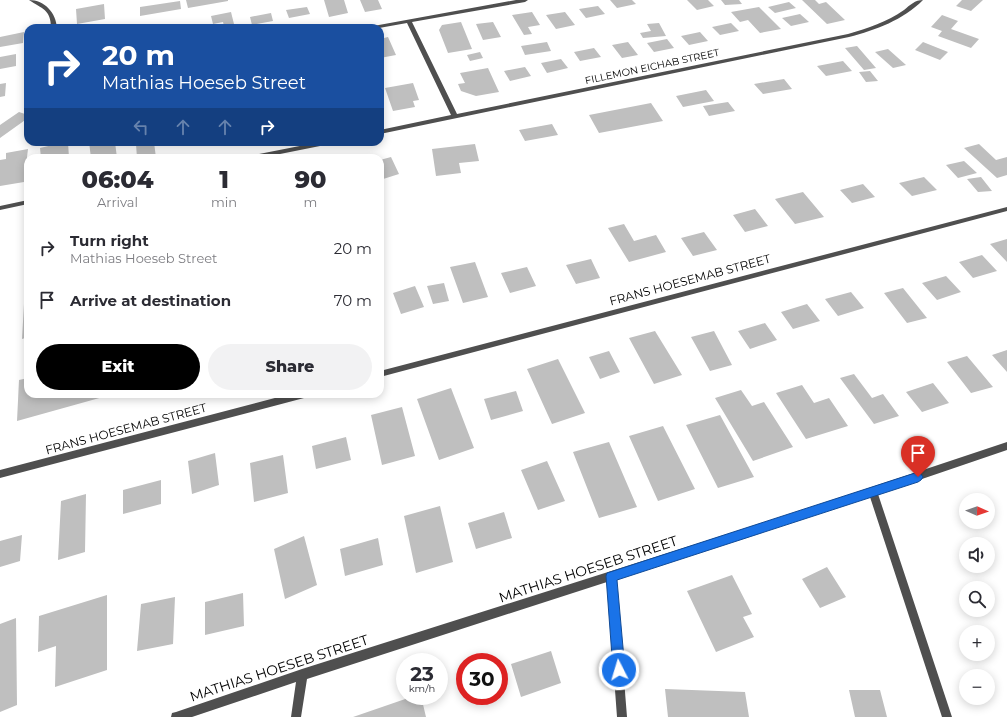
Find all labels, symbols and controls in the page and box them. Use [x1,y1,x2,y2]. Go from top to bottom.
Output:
text: 20 m [102,38,175,72]
icon: right [36,40,88,92]
street label: FILLEMON EICHAB STREET [584,46,721,87]
text: Mathias Hoeseb Street [102,72,306,94]
icon: left [130,116,152,138]
icon: ahead [172,116,194,138]
icon: ahead [214,116,236,138]
icon: right [256,116,278,138]
text: 06:04 [81,165,154,194]
text: 1 [219,165,229,194]
text: 90 [295,165,327,194]
text: Arrival [97,194,138,210]
text: min [211,194,237,210]
text: m [304,194,317,210]
text: Turn right [70,231,149,250]
icon: right [36,237,58,259]
text: 20 m [334,239,372,258]
text: Mathias Hoeseb Street [70,250,217,266]
street label: FRANS HOESEMAB STREET [608,251,772,308]
icon: arrive [36,289,58,311]
text: Arrive at destination [70,291,231,310]
text: 70 m [334,291,372,310]
button: Exit [36,344,200,390]
button: Share [208,344,372,390]
street label: FRANS HOESEMAB STREET [44,400,208,457]
pin [901,436,935,477]
icon: arrive [907,442,929,464]
north arrow [959,493,995,529]
map controls [959,493,995,705]
street label: MATHIAS HOESEB STREET [496,532,680,606]
button: sound [959,537,995,573]
button: search [959,581,995,617]
button: + [959,625,995,661]
street label: MATHIAS HOESEB STREET [187,631,371,705]
position arrow [598,649,640,691]
speed limit sign: 30 [456,653,508,705]
text: 23 [410,662,434,686]
button: − [959,669,995,705]
text: km/h [409,682,435,695]

